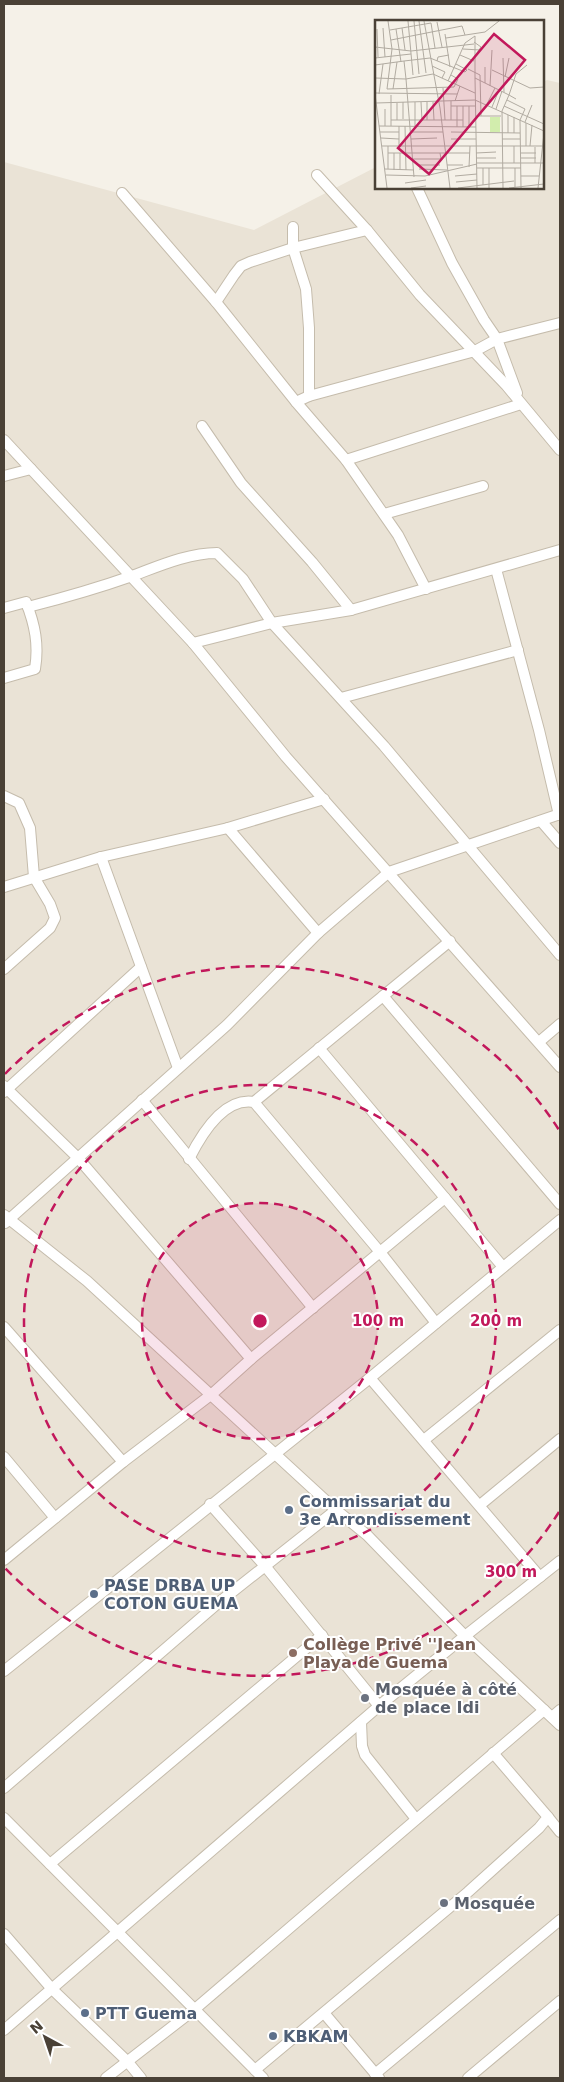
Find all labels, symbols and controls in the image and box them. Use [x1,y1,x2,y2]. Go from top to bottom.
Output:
inset map [375,20,544,189]
centre of rings [251,1312,269,1330]
text: 100 m [352,1312,404,1330]
text: 200 m [470,1312,522,1330]
place label: Commissariat du 3e Arrondissement [299,1492,471,1529]
marker: Commissariat du 3e Arrondissement [283,1504,295,1516]
text: 300 m [485,1563,537,1581]
place label: PASE DRBA UP COTON GUEMA [104,1576,239,1613]
marker: PASE DRBA UP COTON GUEMA [88,1588,100,1600]
place label: Collège Privé ''Jean Playa de Guema [303,1635,476,1672]
marker: Collège Privé ''Jean Playa de Guema [287,1647,299,1659]
place label: Mosquée à côté de place Idi [375,1680,517,1717]
marker: Mosquée à côté de place Idi [359,1692,371,1704]
place label: Mosquée [454,1894,535,1913]
marker: Mosquée [438,1897,450,1909]
place label: PTT Guema [95,2004,197,2023]
marker: PTT Guema [79,2007,91,2019]
north arrow [20,2012,70,2062]
text: N [27,2017,46,2037]
place label: KBKAM [283,2027,348,2046]
marker: KBKAM [267,2030,279,2042]

